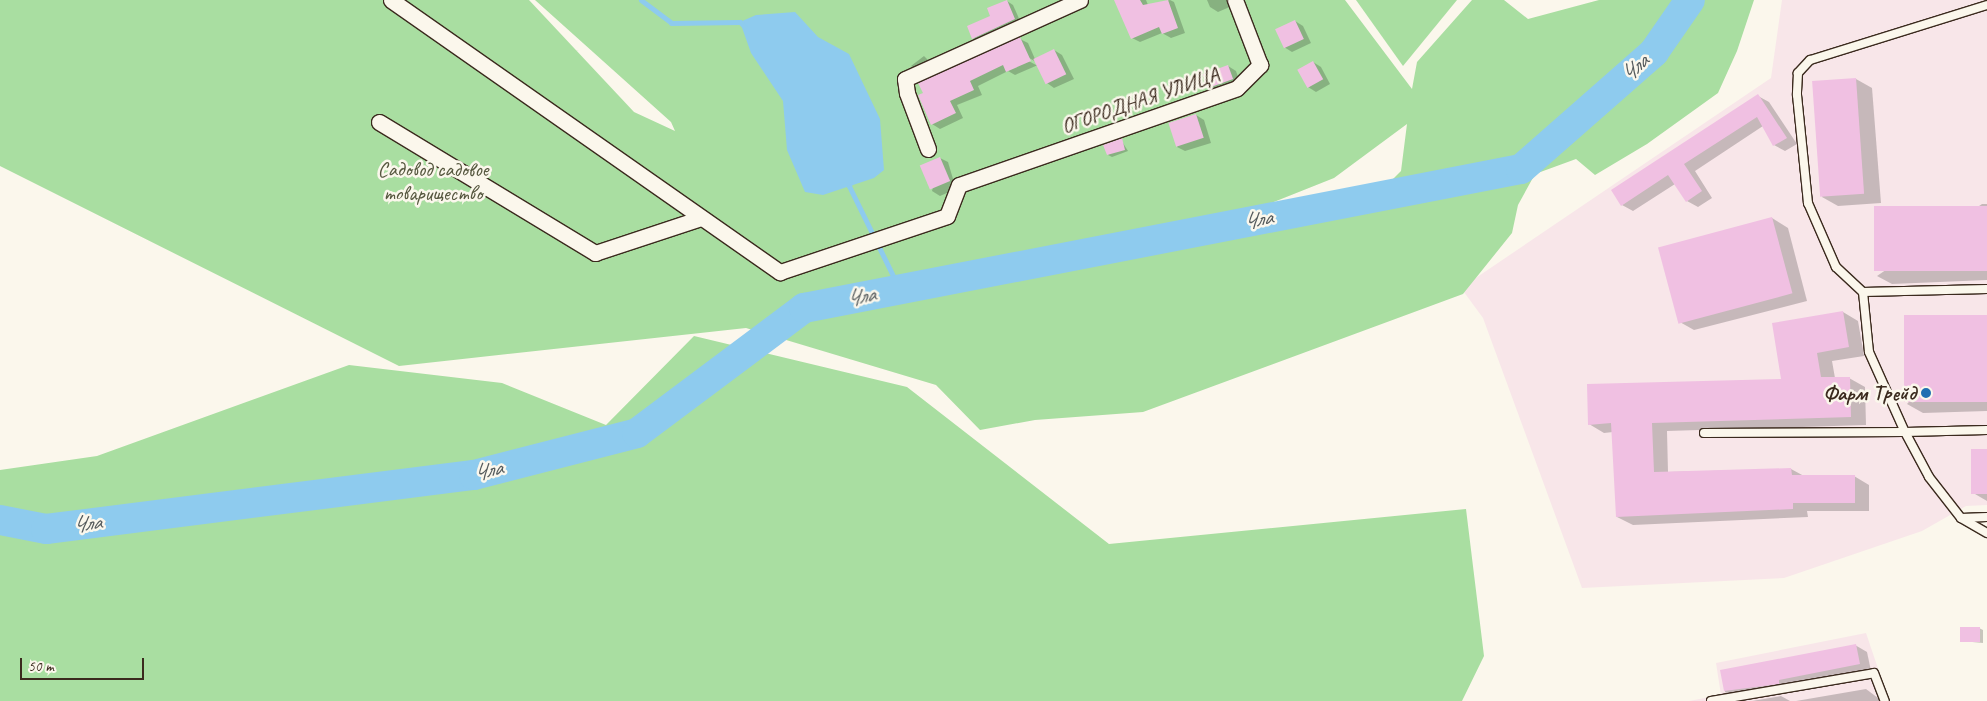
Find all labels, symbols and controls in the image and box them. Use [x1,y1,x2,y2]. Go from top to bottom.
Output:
water label: Чла [1615,49,1655,87]
street label: ОГОРОДНАЯ УЛИЦА [1058,61,1222,139]
park label: Садовод садовое товарищество [378,156,488,206]
water label: Чла [1241,204,1275,236]
water label: Чла [844,281,878,313]
place label: Фарм Трейд [1827,380,1916,406]
marker: Фарм Трейд [1920,387,1932,399]
water label: Чла [471,455,505,487]
water label: Чла [71,509,103,539]
scale bar [22,648,146,680]
text: 50 m [28,657,54,676]

